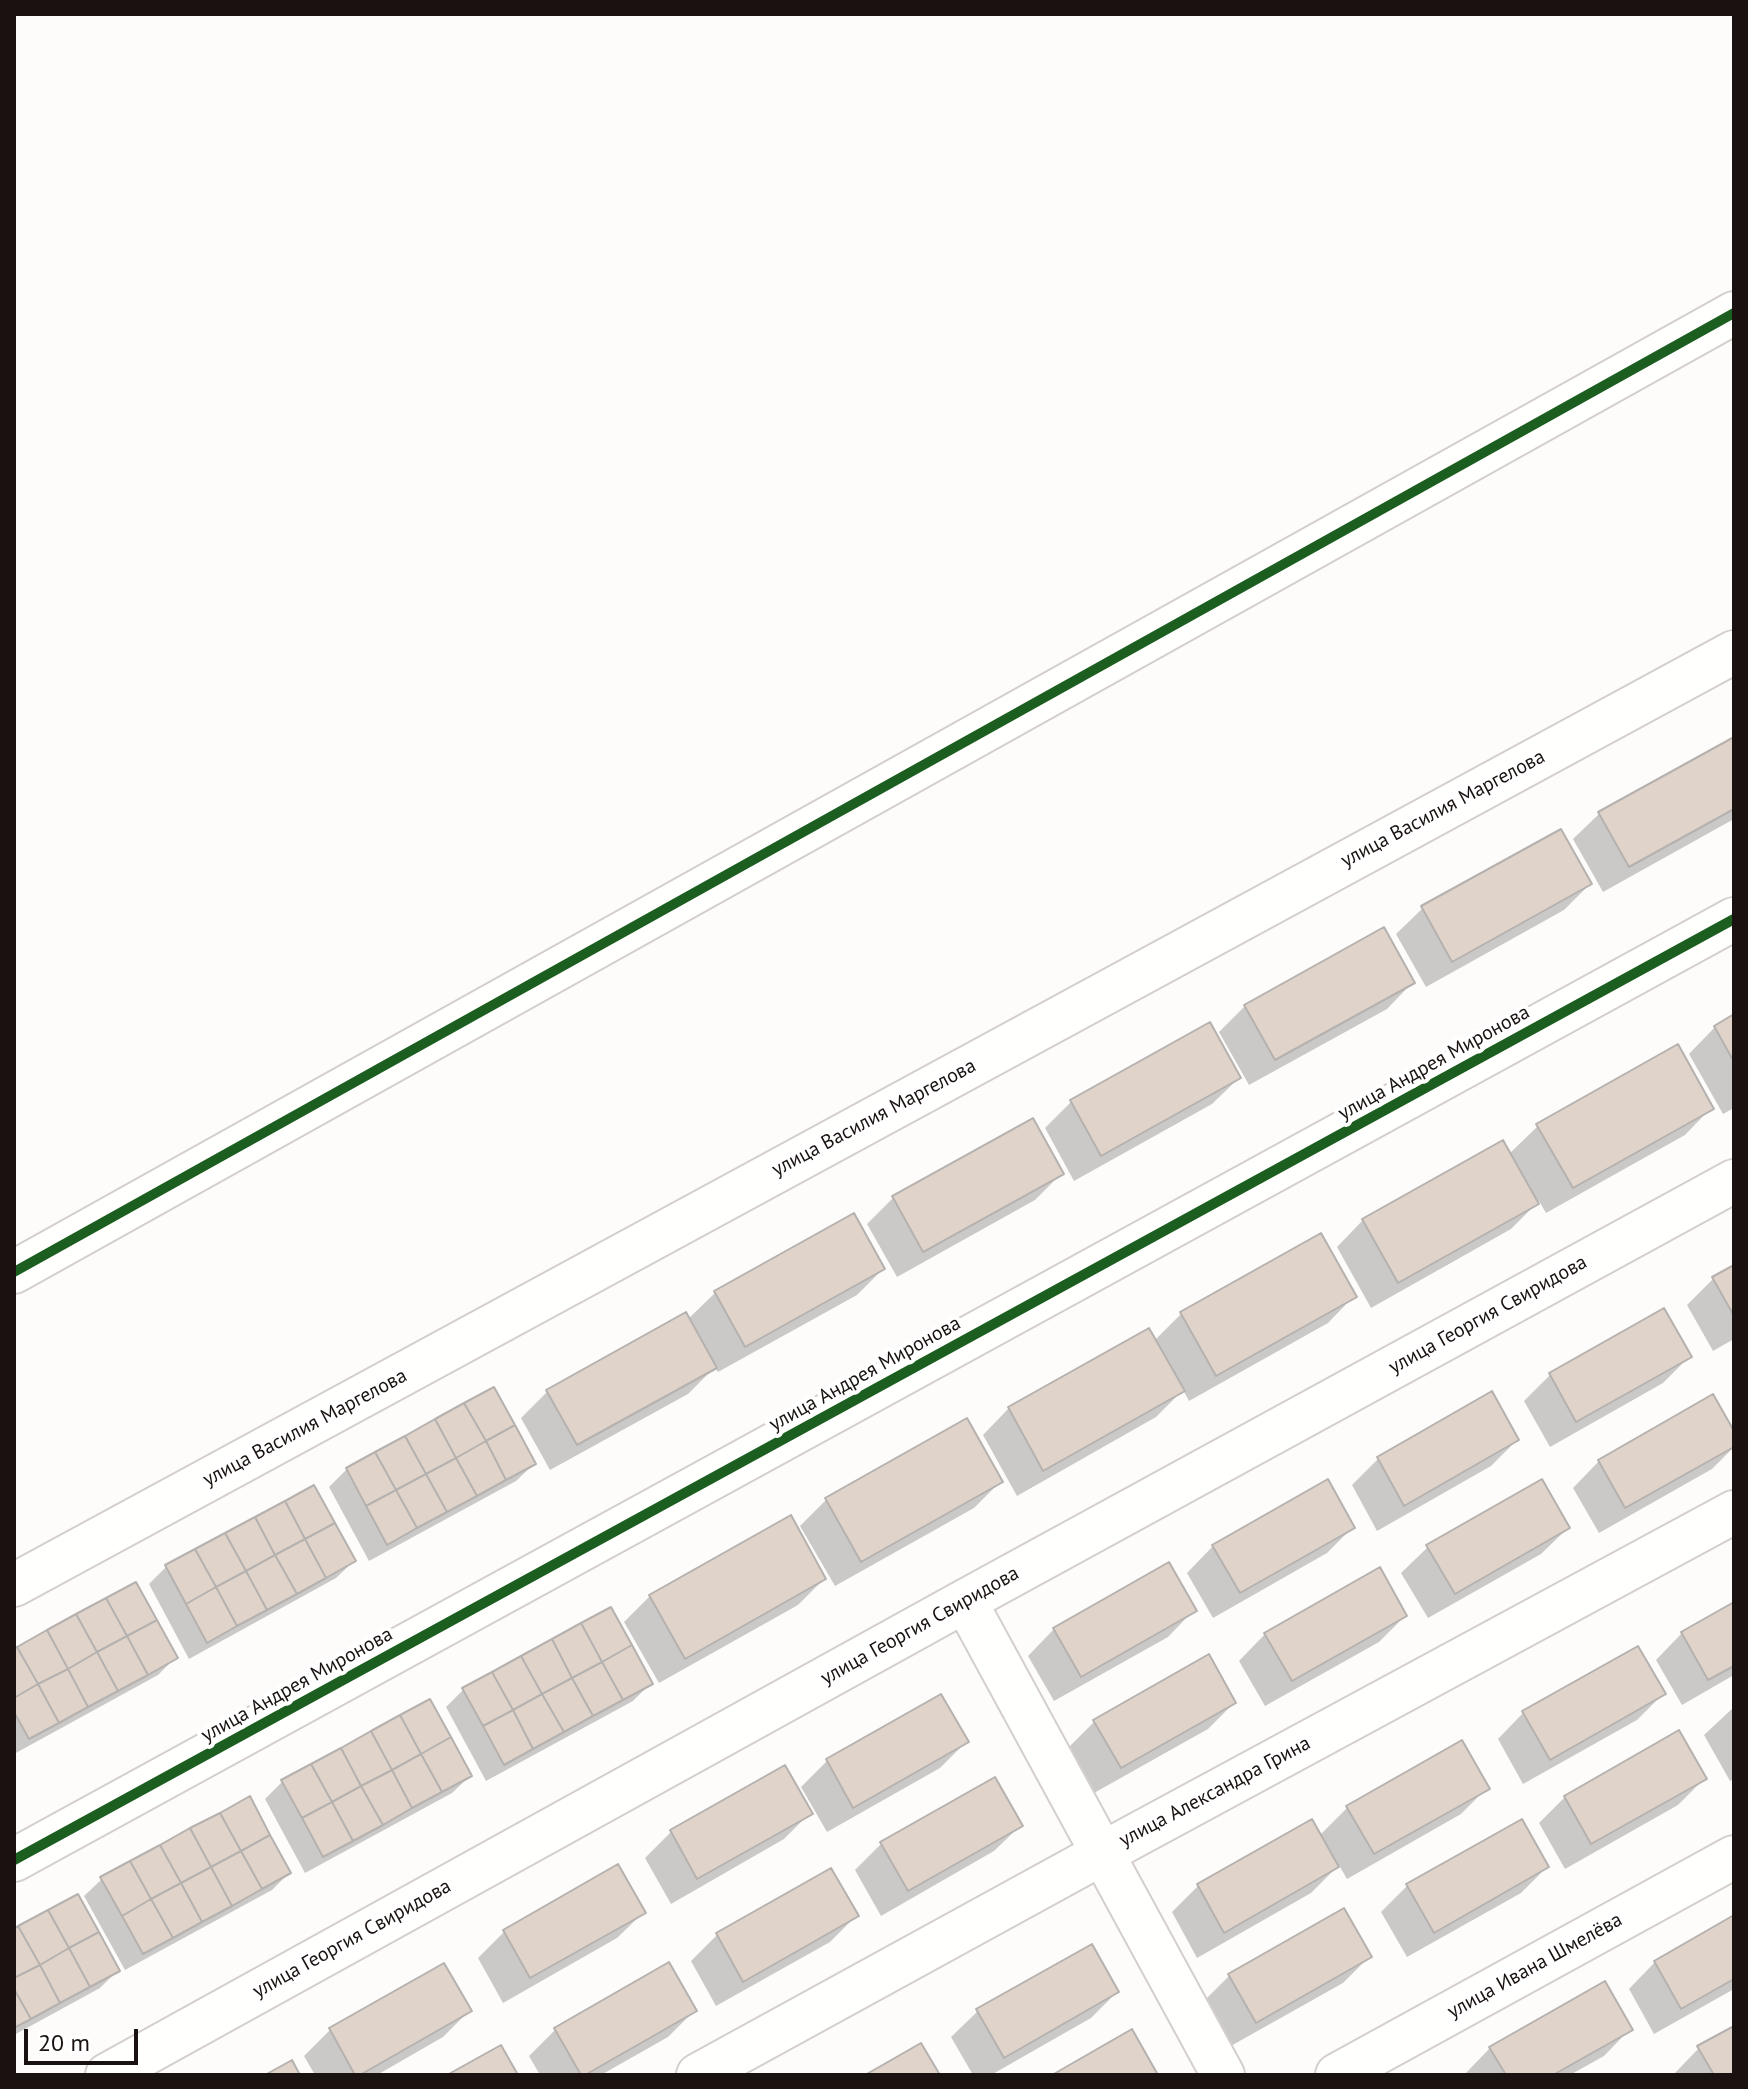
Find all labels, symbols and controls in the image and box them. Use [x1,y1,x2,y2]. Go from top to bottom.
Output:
street label: улица Василия Маргелова [1337,745,1549,873]
street label: улица Андрея Миронова [1334,1000,1534,1126]
street label: улица Василия Маргелова [768,1054,980,1182]
street label: улица Георгия Свиридова [1385,1250,1591,1380]
street label: улица Андрея Миронова [765,1311,965,1437]
street label: улица Василия Маргелова [199,1364,411,1492]
street label: улица Георгия Свиридова [817,1561,1023,1691]
street label: улица Андрея Миронова [197,1622,397,1748]
street label: улица Александра Грина [1115,1731,1315,1853]
street label: улица Георгия Свиридова [249,1874,455,2004]
street label: улица Ивана Шмелёва [1443,1908,1627,2024]
scale bar [28,2013,142,2063]
text: 20 m [38,2027,90,2058]

